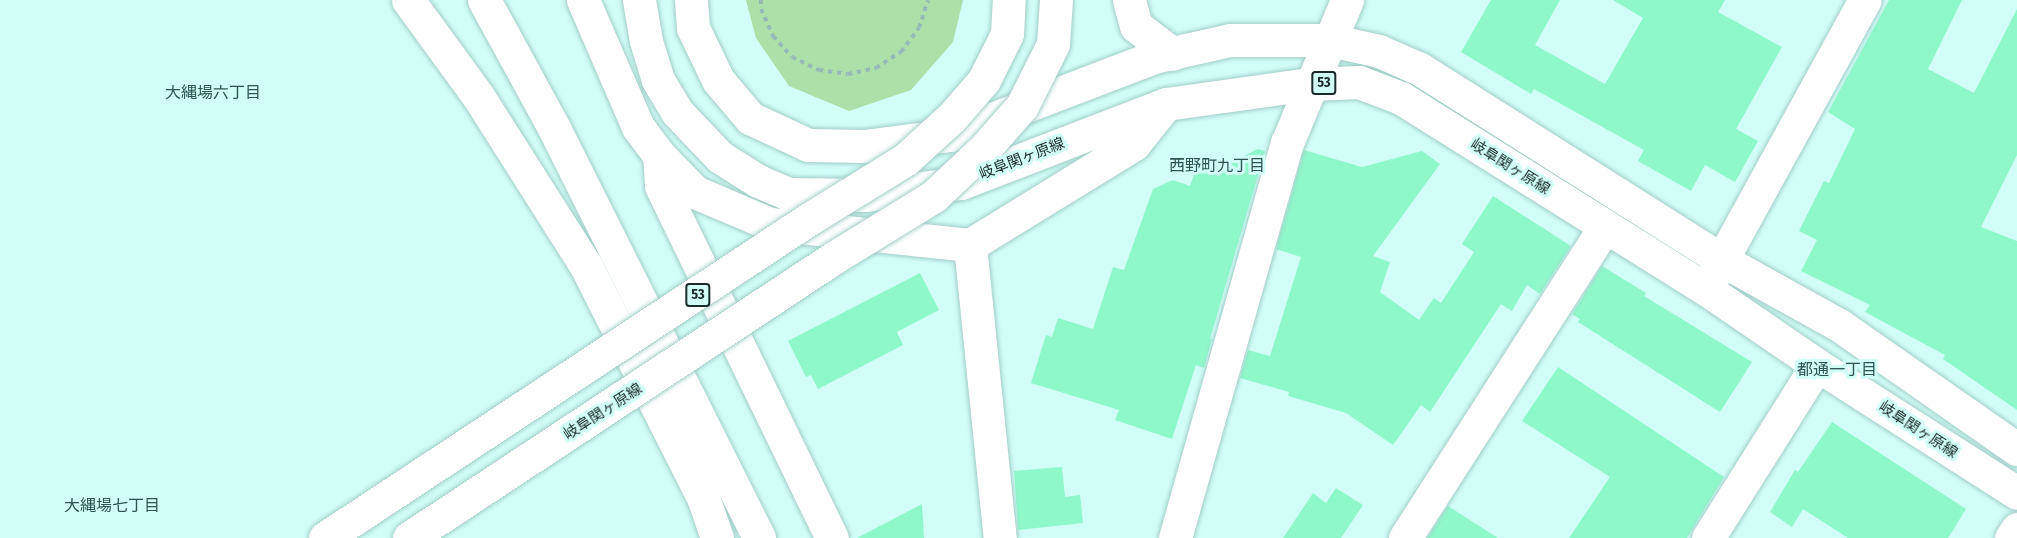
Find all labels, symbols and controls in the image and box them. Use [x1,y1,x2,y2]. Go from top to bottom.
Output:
road number: 53 [1310,72,1338,94]
district label: 大縄場六丁目 [165,83,261,103]
street label: 岐阜関ヶ原線 [977,134,1067,184]
street label: 岐阜関ヶ原線 [1467,136,1553,198]
district label: 西野町九丁目 [1169,156,1265,176]
road number: 53 [684,284,712,306]
district label: 都通一丁目 [1797,360,1877,380]
street label: 岐阜関ヶ原線 [560,380,646,444]
street label: 岐阜関ヶ原線 [1875,398,1961,462]
district label: 大縄場七丁目 [64,496,160,516]

